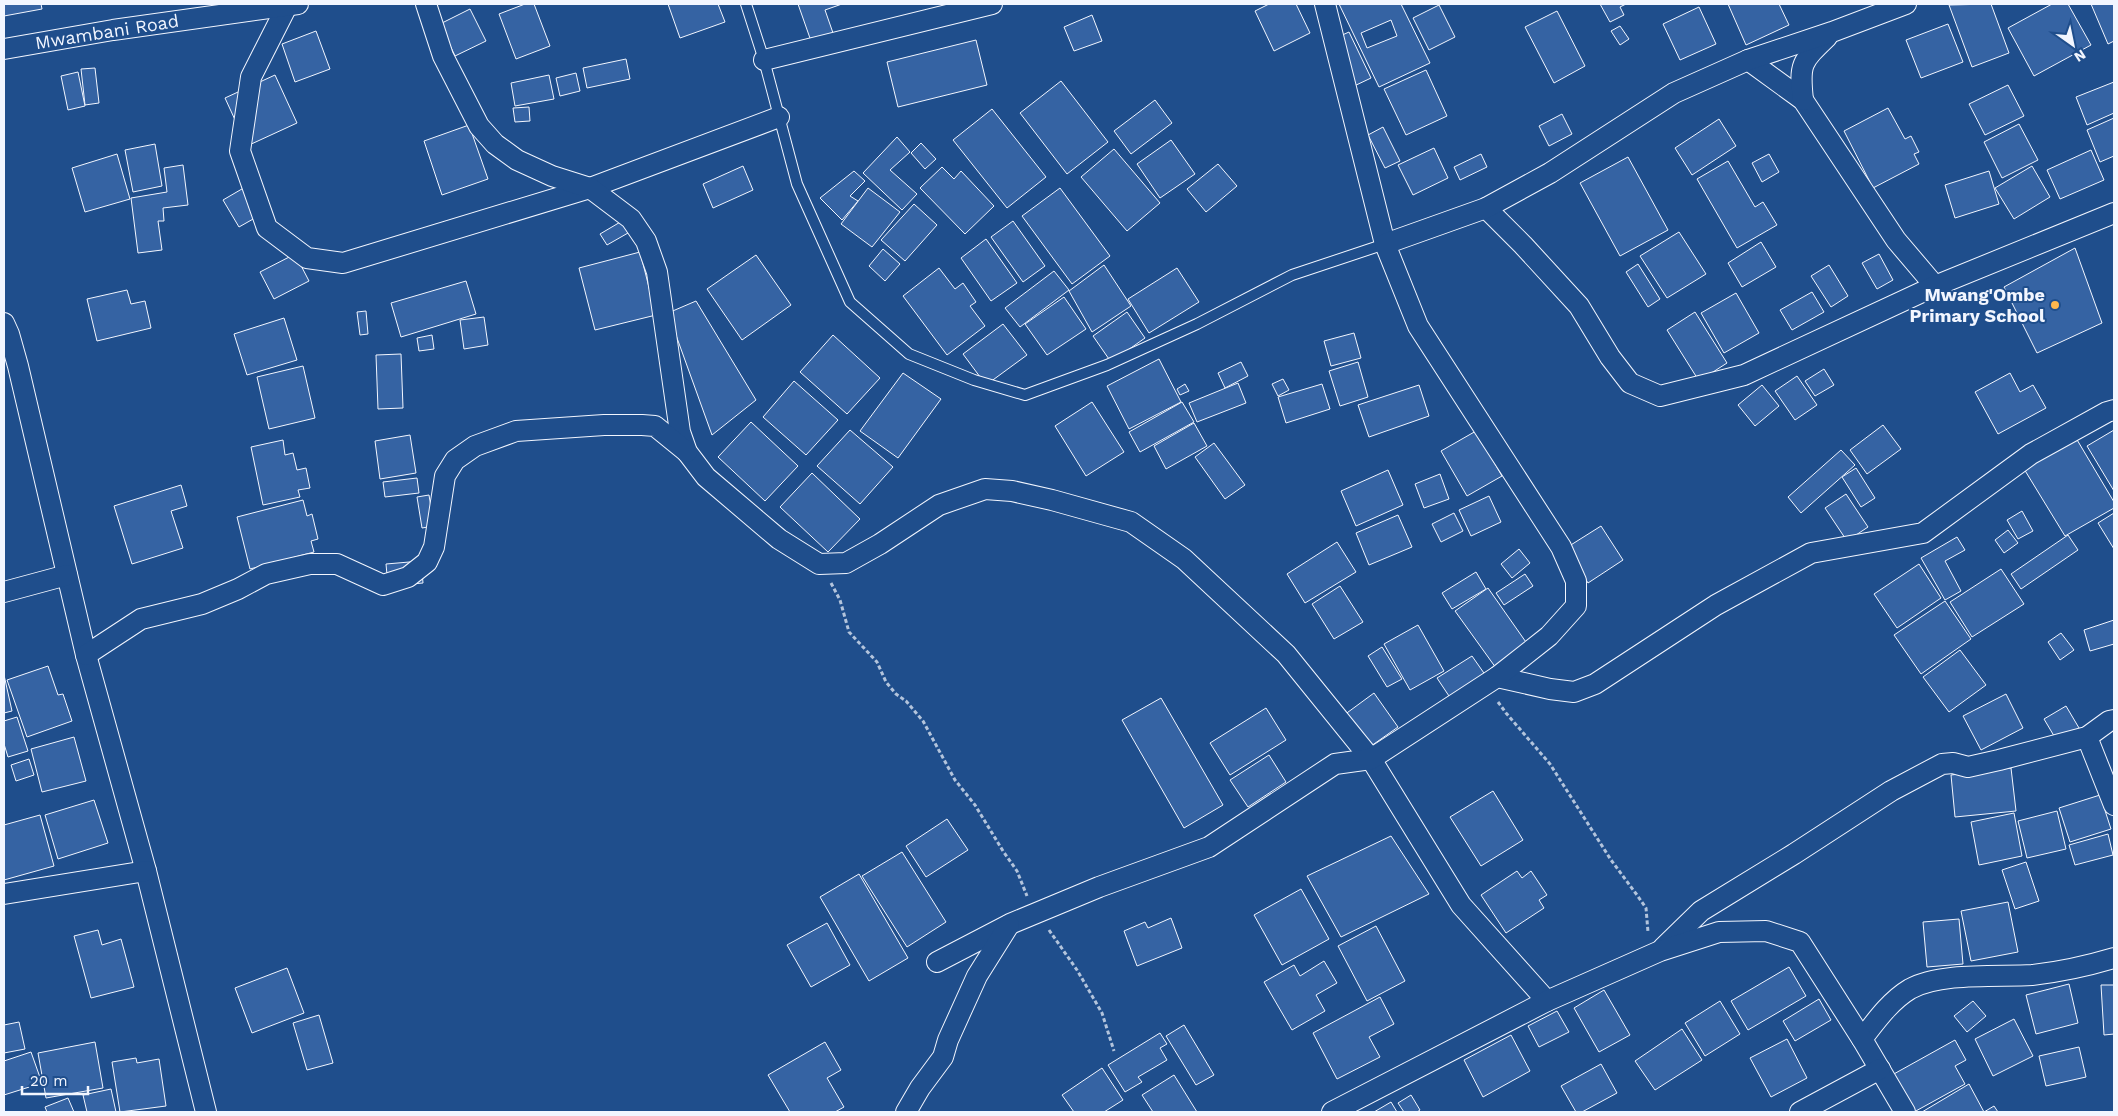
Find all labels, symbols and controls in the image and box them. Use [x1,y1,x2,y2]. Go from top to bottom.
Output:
street label: Mwambani Road [34,10,180,53]
north arrow [2048,20,2098,70]
text: N [2071,46,2089,65]
place label: Mwang'Ombe Primary School [1910,284,2045,326]
marker: Mwang'Ombe Primary School [2049,299,2061,311]
scale bar [22,1064,89,1096]
text: 20 m [30,1072,68,1090]

